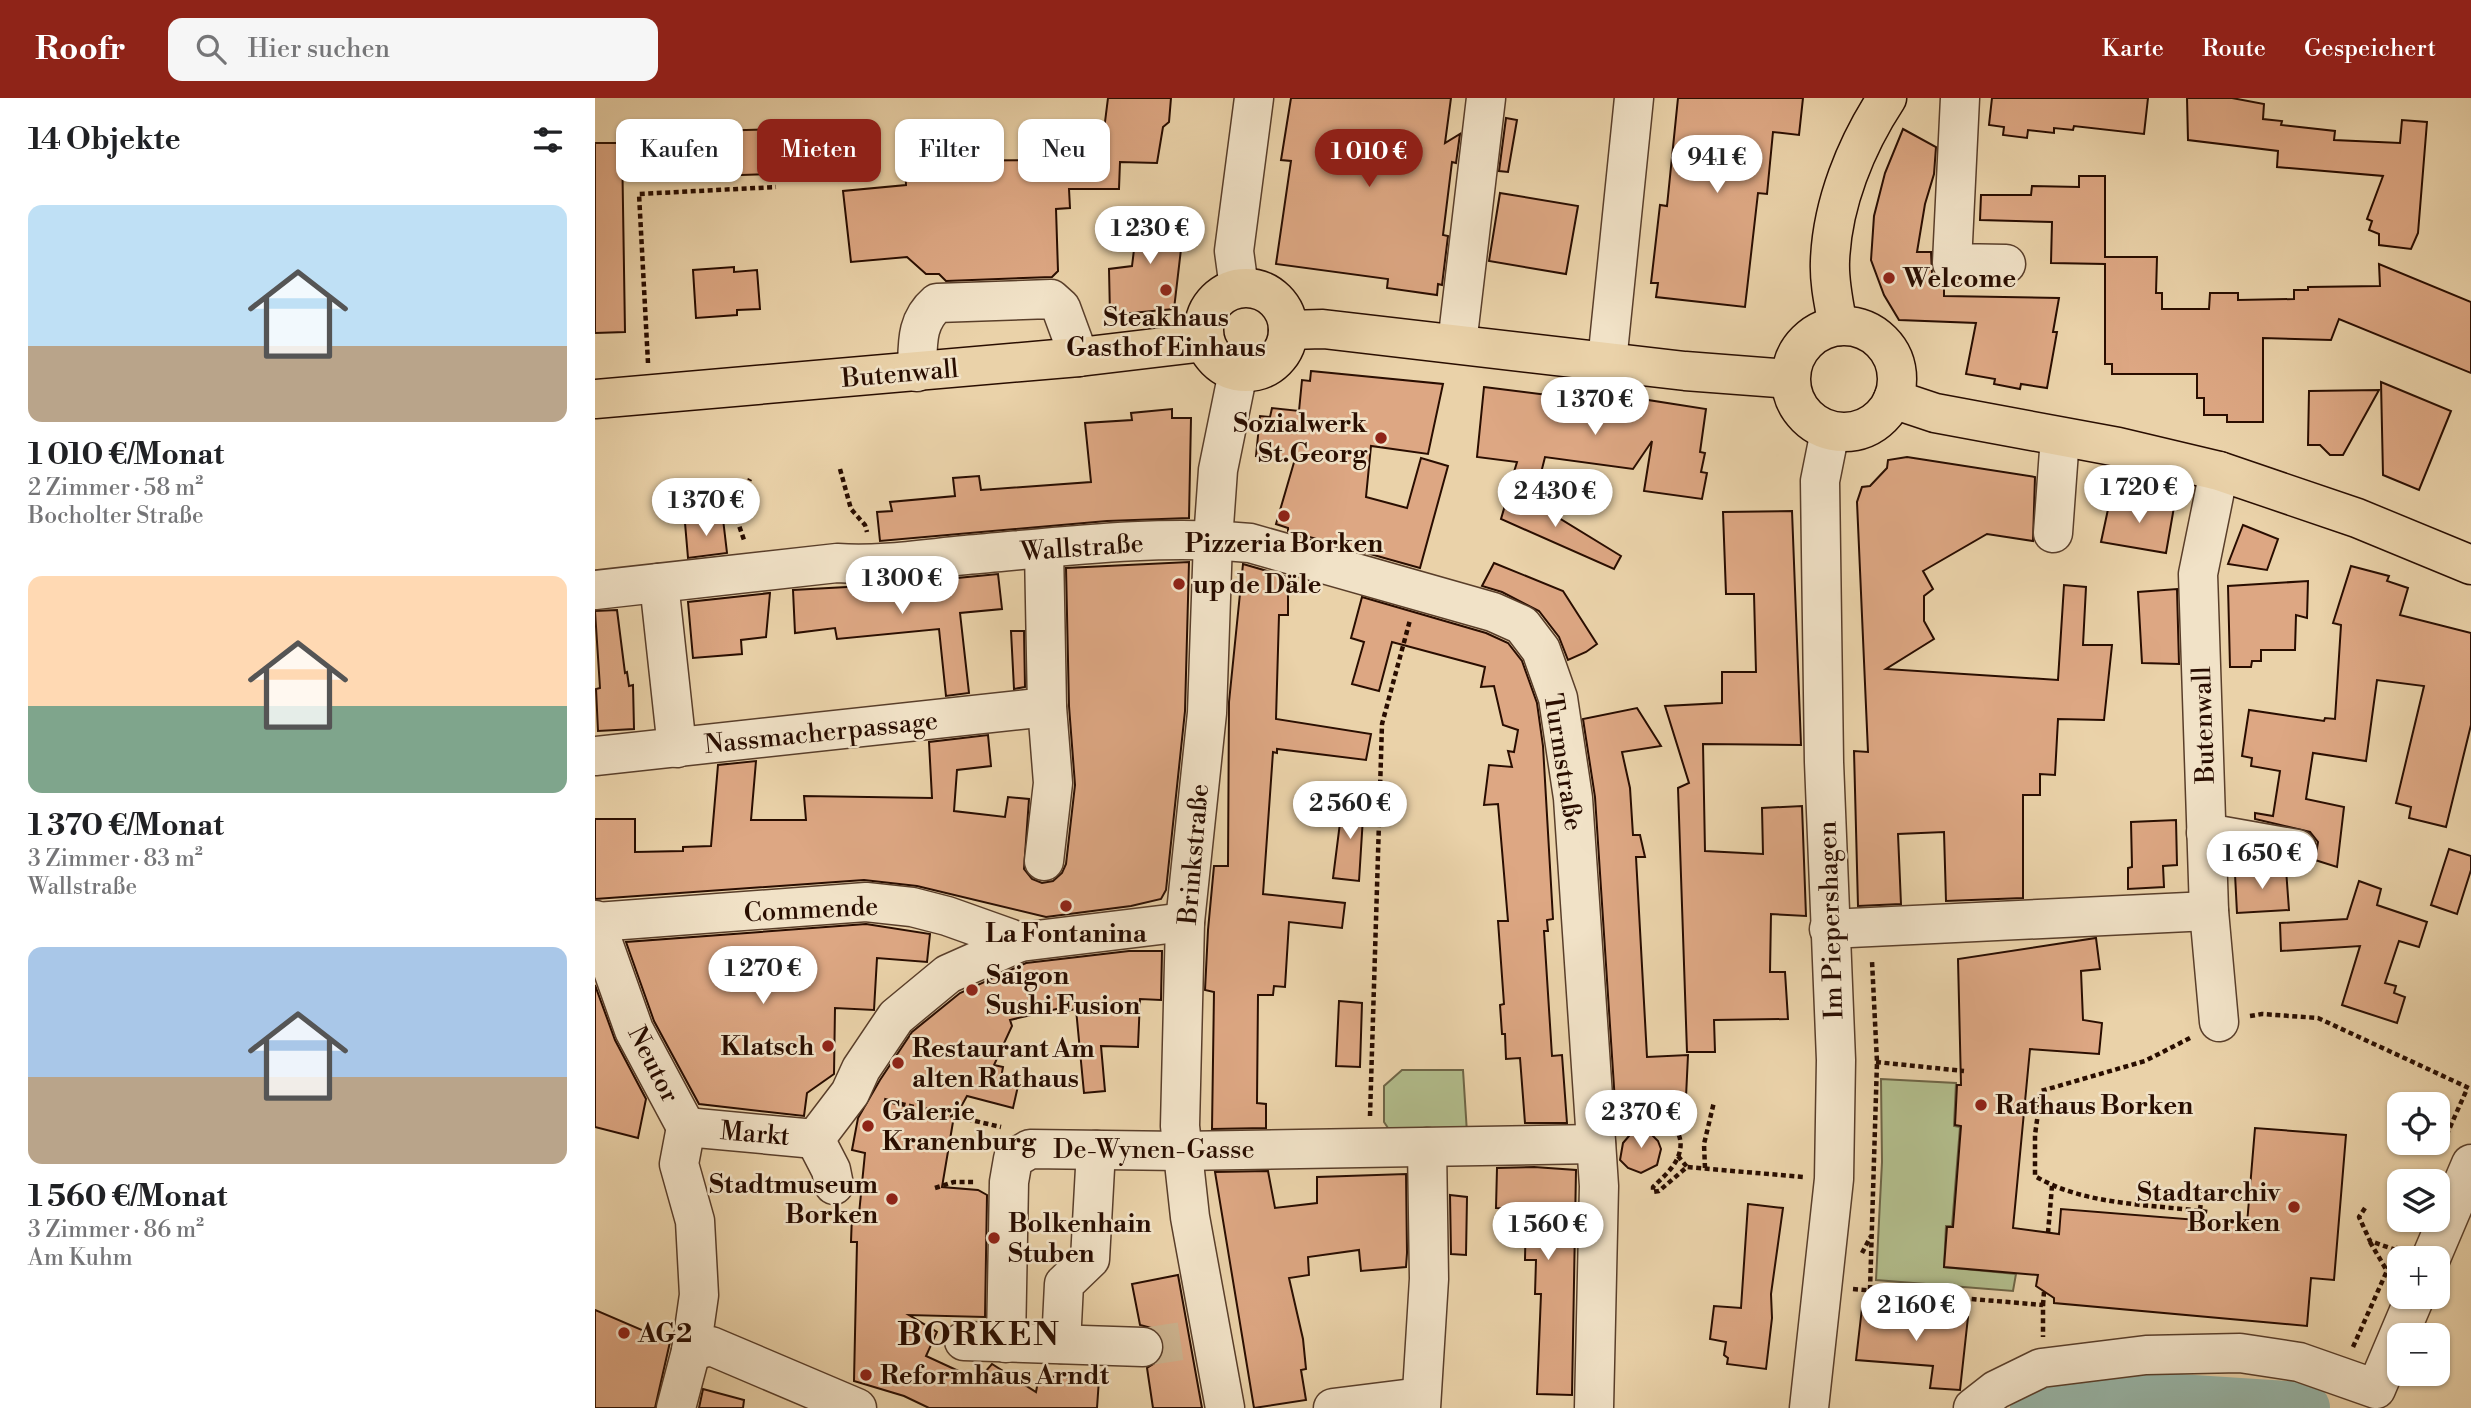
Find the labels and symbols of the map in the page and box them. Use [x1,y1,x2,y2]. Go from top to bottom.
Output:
pin: 1 010 € [1304,130,1434,189]
pin: 941 € [1668,136,1766,195]
pin: 1 230 € [1085,206,1215,266]
place label: Welcome [1902,263,2016,295]
marker: Welcome [1881,270,1897,286]
marker: Steakhaus Gasthof Einhaus [1158,282,1174,298]
place label: Steakhaus Gasthof Einhaus [1066,302,1266,364]
street label: Butenwall [839,353,960,395]
pin: 1 370 € [1530,378,1660,437]
place label: Sozialwerk St.Georg [1233,408,1368,470]
marker: Sozialwerk St.Georg [1373,430,1389,446]
pin: 1 720 € [2074,466,2204,525]
pin: 2 430 € [1490,470,1620,529]
pin: 1 370 € [641,478,771,538]
marker: Pizzeria Borken [1276,508,1292,524]
street label: Wallstraße [1018,528,1145,568]
place label: Pizzeria Borken [1185,528,1383,560]
pin: 1 300 € [837,556,967,616]
place label: up de Däle [1193,569,1322,601]
marker: up de Däle [1171,576,1187,592]
street label: Butenwall [2186,665,2222,785]
street label: Turmstraße [1536,691,1590,833]
street label: Nassmacherpassage [703,705,939,761]
street label: Brinkstraße [1172,782,1216,927]
pin: 2 560 € [1285,782,1415,841]
street label: Im Piepershagen [1812,820,1850,1020]
pin: 1 650 € [2197,832,2327,891]
street label: Commende [743,890,879,929]
marker: La Fontanina [1058,898,1074,914]
place label: La Fontanina [985,918,1148,950]
pin: 1 270 € [698,946,828,1006]
place label: Saigon Sushi Fusion [986,960,1140,1022]
marker: Saigon Sushi Fusion [964,982,980,998]
street label: Neutor [620,1021,686,1108]
place label: Klatsch [721,1031,814,1063]
place label: Restaurant Am alten Rathaus [912,1033,1095,1095]
marker: Klatsch [820,1038,836,1054]
marker: Restaurant Am alten Rathaus [890,1055,906,1071]
pin: 2 370 € [1576,1090,1706,1150]
place label: Rathaus Borken [1995,1090,2193,1122]
place label: Galerie Kranenburg [882,1096,1037,1158]
marker: Rathaus Borken [1973,1097,1989,1113]
street label: Markt [719,1115,791,1153]
marker: Galerie Kranenburg [860,1118,876,1134]
street label: De-Wynen-Gasse [1053,1134,1255,1166]
place label: Stadtmuseum Borken [709,1169,878,1231]
place label: Stadtarchiv Borken [2137,1177,2281,1239]
marker: Stadtmuseum Borken [884,1191,900,1207]
marker: Stadtarchiv Borken [2286,1199,2302,1215]
pin: 1 560 € [1483,1202,1613,1262]
place label: Bolkenhain Stuben [1008,1208,1151,1270]
marker: Bolkenhain Stuben [986,1230,1002,1246]
pin: 2 160 € [1851,1284,1981,1343]
district label: BORKEN [897,1315,1061,1356]
place label: AG2 [637,1318,692,1350]
marker: AG2 [616,1325,632,1341]
place label: Reformhaus Arndt [880,1360,1110,1392]
marker: Reformhaus Arndt [858,1367,874,1383]

